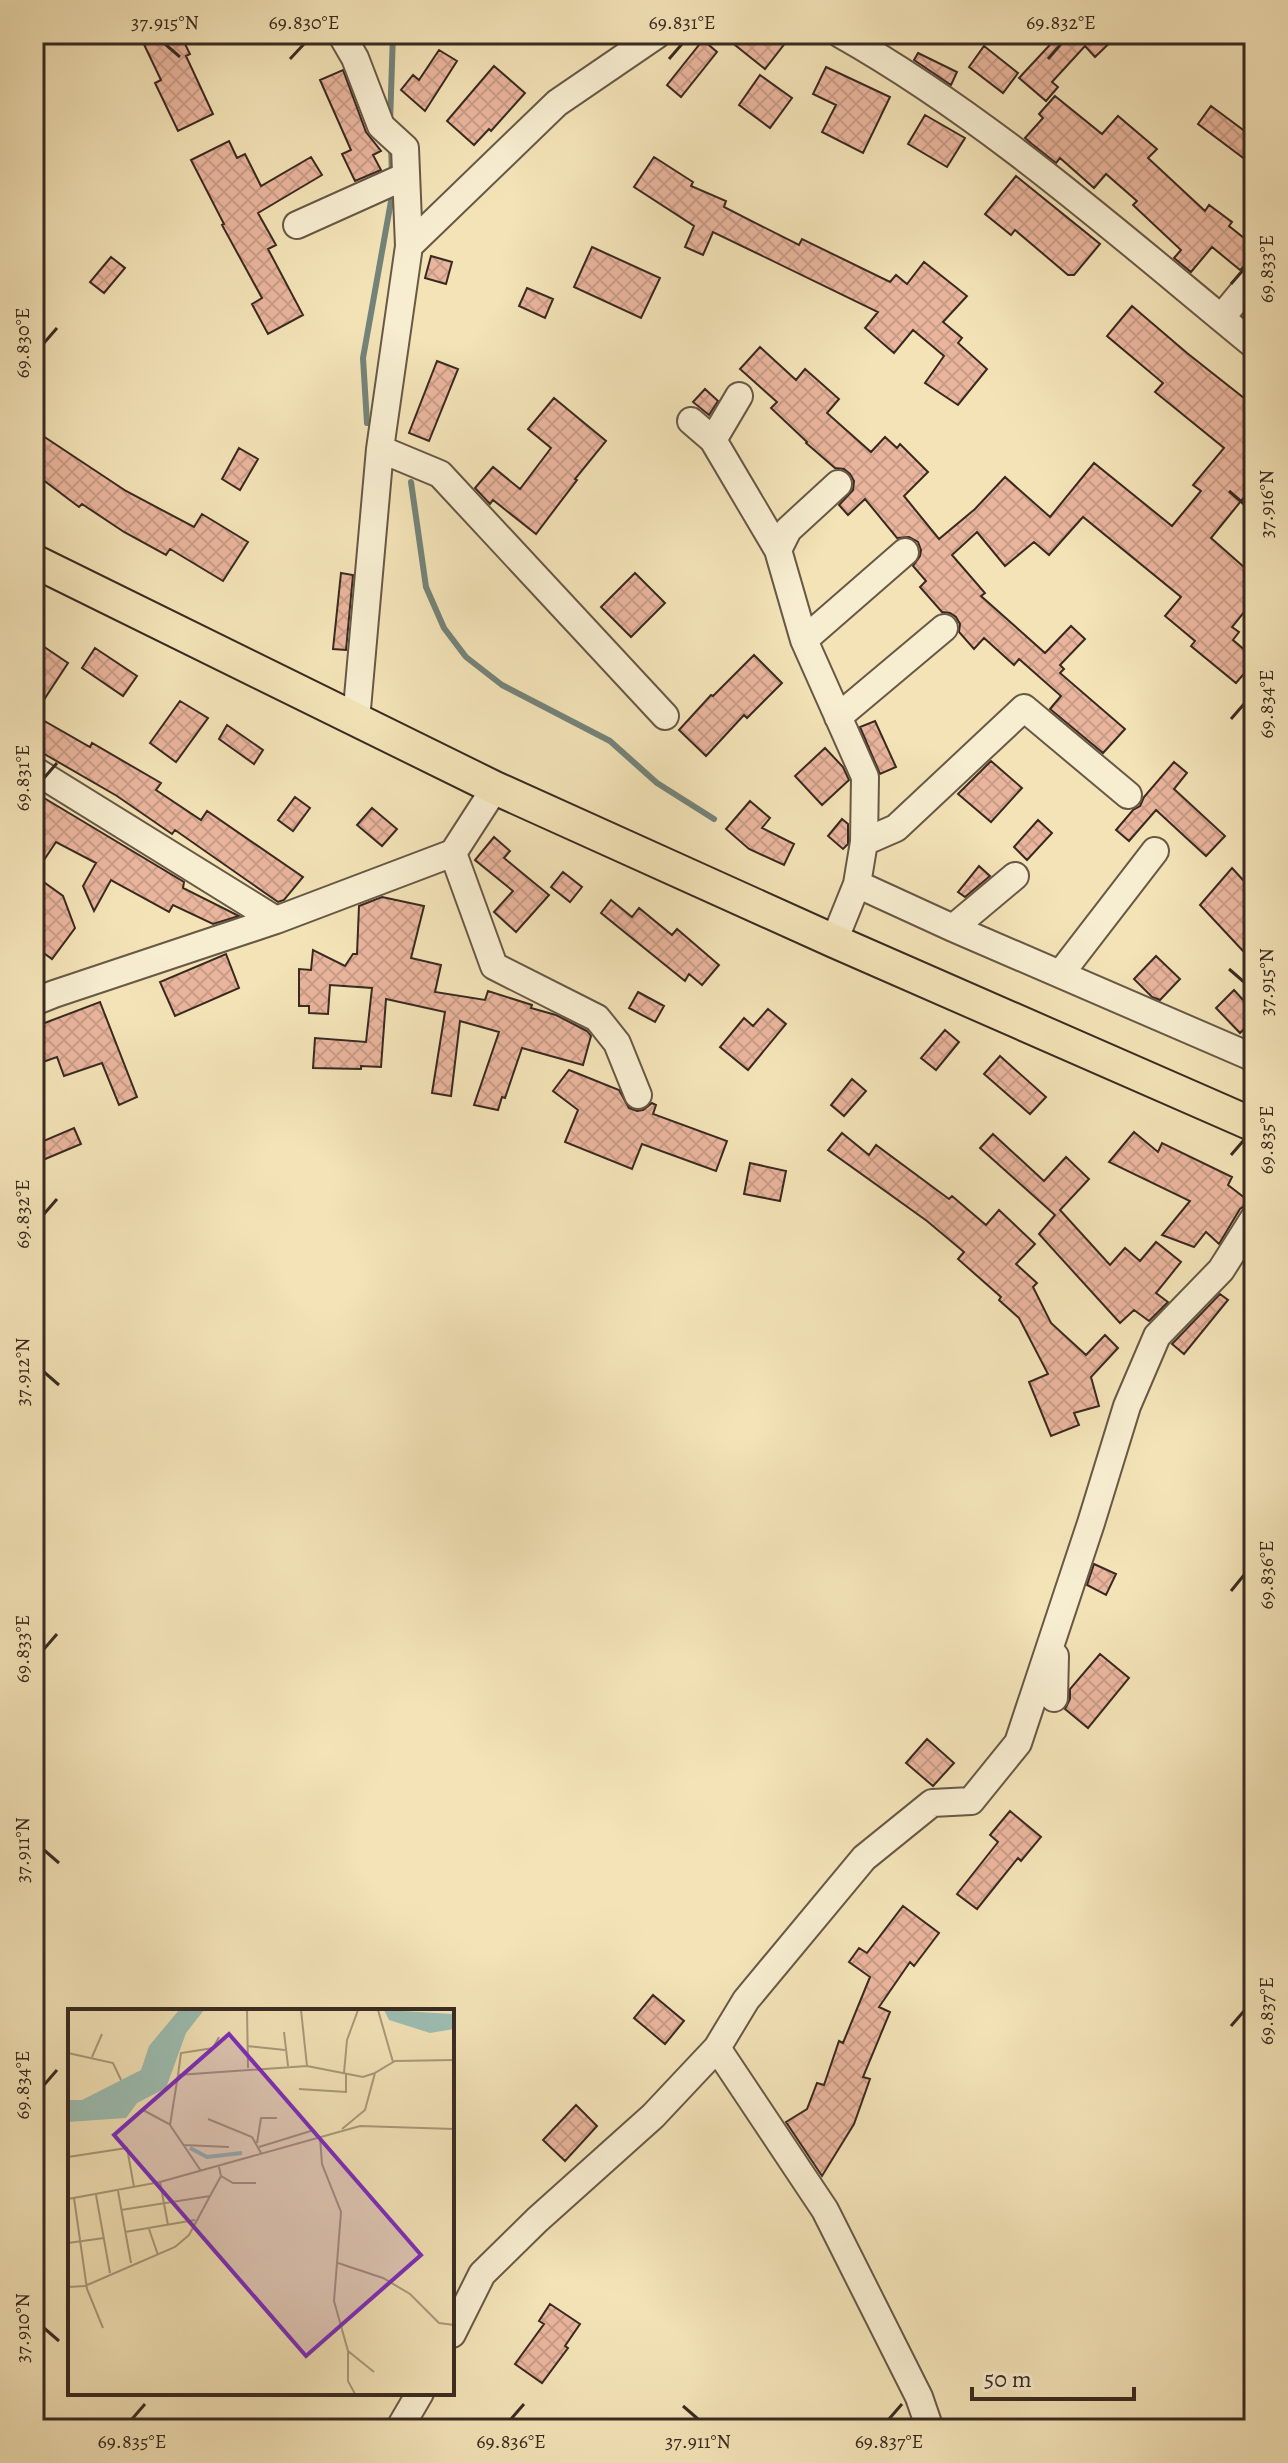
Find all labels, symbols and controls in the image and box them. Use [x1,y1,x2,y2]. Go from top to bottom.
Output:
text: 37.915°N [131,9,199,36]
text: 69.830°E [269,9,339,36]
text: 69.831°E [648,9,716,36]
text: 69.832°E [1026,9,1096,36]
text: 69.833°E [1253,235,1280,303]
text: 69.830°E [9,308,36,378]
text: 37.916°N [1253,470,1280,538]
text: 69.834°E [1253,669,1280,739]
text: 69.831°E [9,744,36,812]
text: 37.915°N [1253,948,1280,1016]
text: 69.835°E [1253,1106,1280,1174]
text: 69.832°E [9,1179,36,1249]
text: 37.912°N [9,1338,36,1406]
text: 69.836°E [1253,1540,1280,1610]
text: 69.833°E [9,1615,36,1683]
text: 37.911°N [9,1817,36,1883]
text: 69.837°E [1253,1977,1280,2045]
inset map [68,2009,454,2395]
text: 69.834°E [9,2050,36,2120]
text: 37.910°N [9,2293,36,2363]
scale bar [972,2351,1134,2401]
text: 50 m [984,2363,1032,2395]
text: 69.835°E [98,2428,166,2455]
text: 69.836°E [476,2428,546,2455]
text: 37.911°N [665,2428,731,2455]
text: 69.837°E [855,2428,923,2455]

